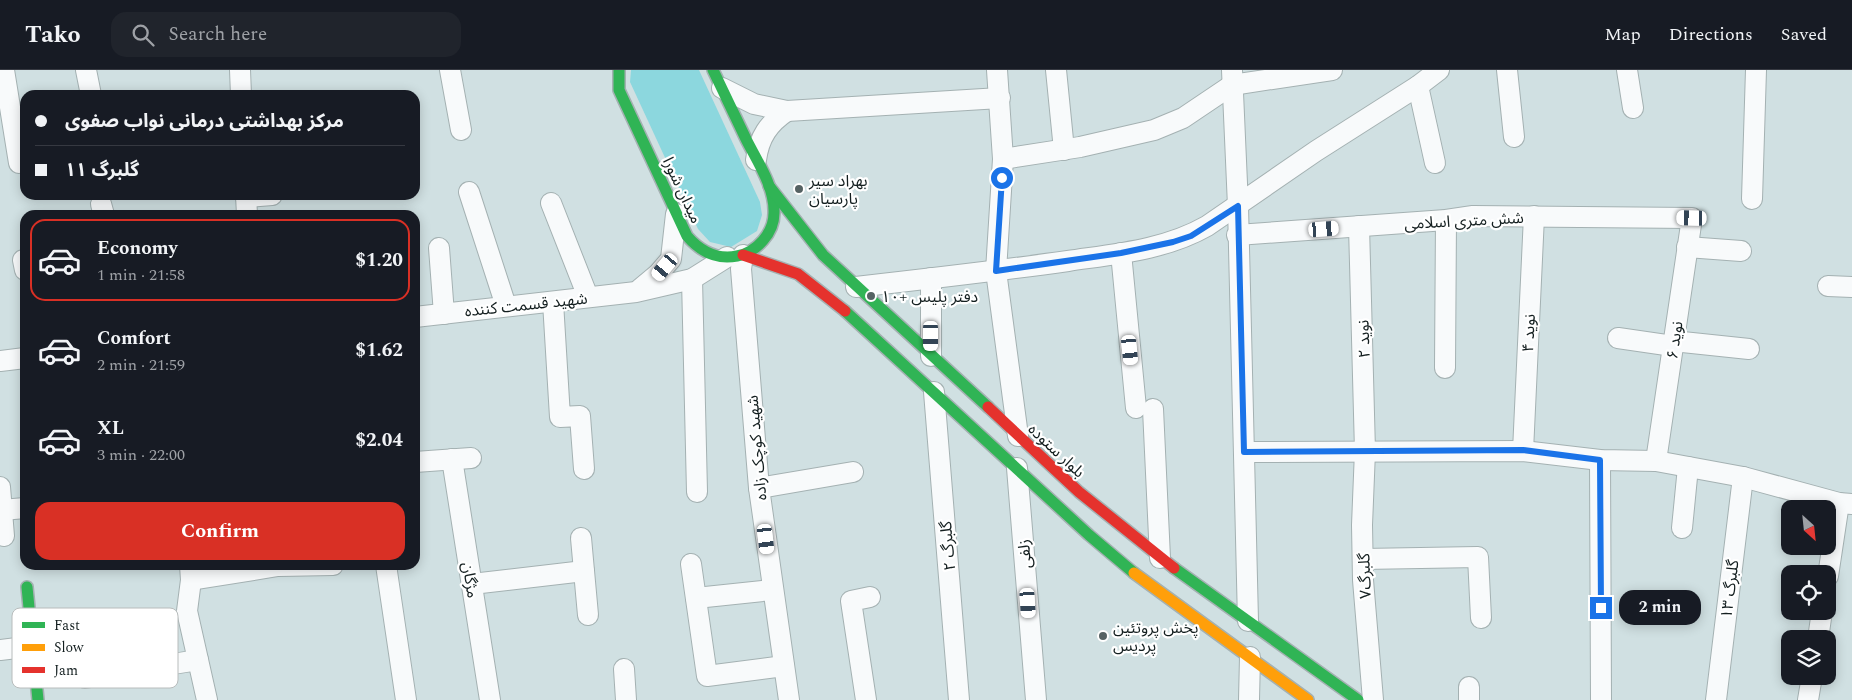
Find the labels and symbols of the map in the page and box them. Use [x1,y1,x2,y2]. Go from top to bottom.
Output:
street label: میدان شورا [656,153,708,228]
route start [991,167,1013,189]
place label: بهراد سیر پارسیان [808,169,868,211]
marker: بهراد سیر پارسیان [793,183,805,195]
street label: شش متری اسلامی [1404,206,1525,236]
car [1676,210,1707,226]
car [1308,220,1339,238]
car [649,251,680,283]
place label: دفتر پلیس +۱۰ [881,285,978,309]
street label: شهید قسمت کننده [464,287,589,323]
marker: دفتر پلیس +۱۰ [865,290,877,302]
street label: نوید ۴ [1516,313,1542,353]
street label: نوید ۲ [1351,319,1377,359]
street label: نوید ۶ [1660,319,1690,361]
car [923,321,938,351]
car [1120,334,1139,366]
street label: شهید کوچک زاده [740,394,774,502]
street label: بلوار ستوده [1022,418,1090,484]
north arrow [1781,500,1836,555]
street label: گلبرگ ۲ [934,520,962,572]
car [756,523,775,555]
street label: زلفی [1012,538,1038,570]
street label: گلبرگ۷ [1352,552,1378,599]
street label: گلبرگ ۱۳ [1714,558,1746,620]
street label: مژگان [455,560,485,600]
car [1019,588,1036,618]
callout: 2 min [1618,590,1701,626]
route end [1590,597,1612,619]
legend [12,608,178,688]
text: Fast [54,615,80,636]
place label: پخش پروتئین پردیس [1113,616,1198,658]
marker: پخش پروتئین پردیس [1097,630,1109,642]
text: Slow [54,637,84,658]
text: Jam [54,660,78,681]

